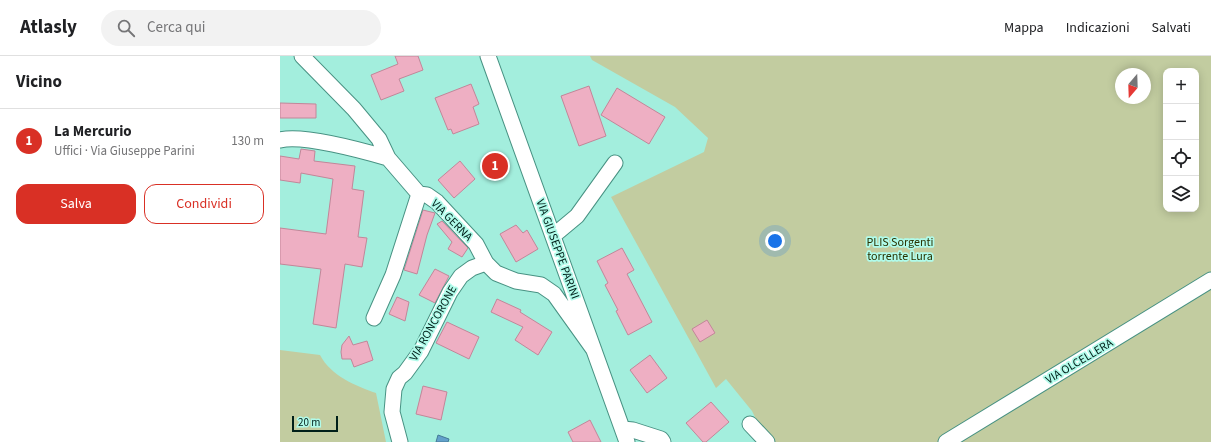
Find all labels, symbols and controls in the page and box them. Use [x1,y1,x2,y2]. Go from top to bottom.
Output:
search box [101,10,381,46]
text: Atlasly [20,14,77,41]
icon: search [115,17,137,39]
text: Cerca qui [147,17,206,38]
text: Mappa [1004,18,1044,38]
text: Indicazioni [1066,18,1130,38]
text: Salvati [1152,18,1191,38]
north arrow [1115,68,1151,104]
map controls [1163,68,1199,212]
button: + [1163,68,1199,104]
text: Vicino [16,70,62,94]
button: − [1163,104,1199,140]
text: La Mercurio [54,121,132,142]
text: 1 [26,132,32,150]
text: 130 m [231,132,264,150]
button: locate [1163,140,1199,176]
text: Uffici · Via Giuseppe Parini [54,142,195,160]
pin: 1 [482,151,508,181]
button: layers [1163,176,1199,212]
button: Salva [16,184,136,224]
button: Condividi [144,184,264,224]
street label: VIA GERNA [427,196,477,245]
street label: VIA GIUSEPPE PARINI [532,197,583,301]
your location [765,231,785,251]
park label: PLIS Sorgenti torrente Lura [867,234,934,265]
street label: VIA RONCORONE [406,282,461,364]
street label: VIA OLCELLERA [1042,334,1117,388]
scale bar [292,414,338,433]
text: 20 m [298,415,320,430]

